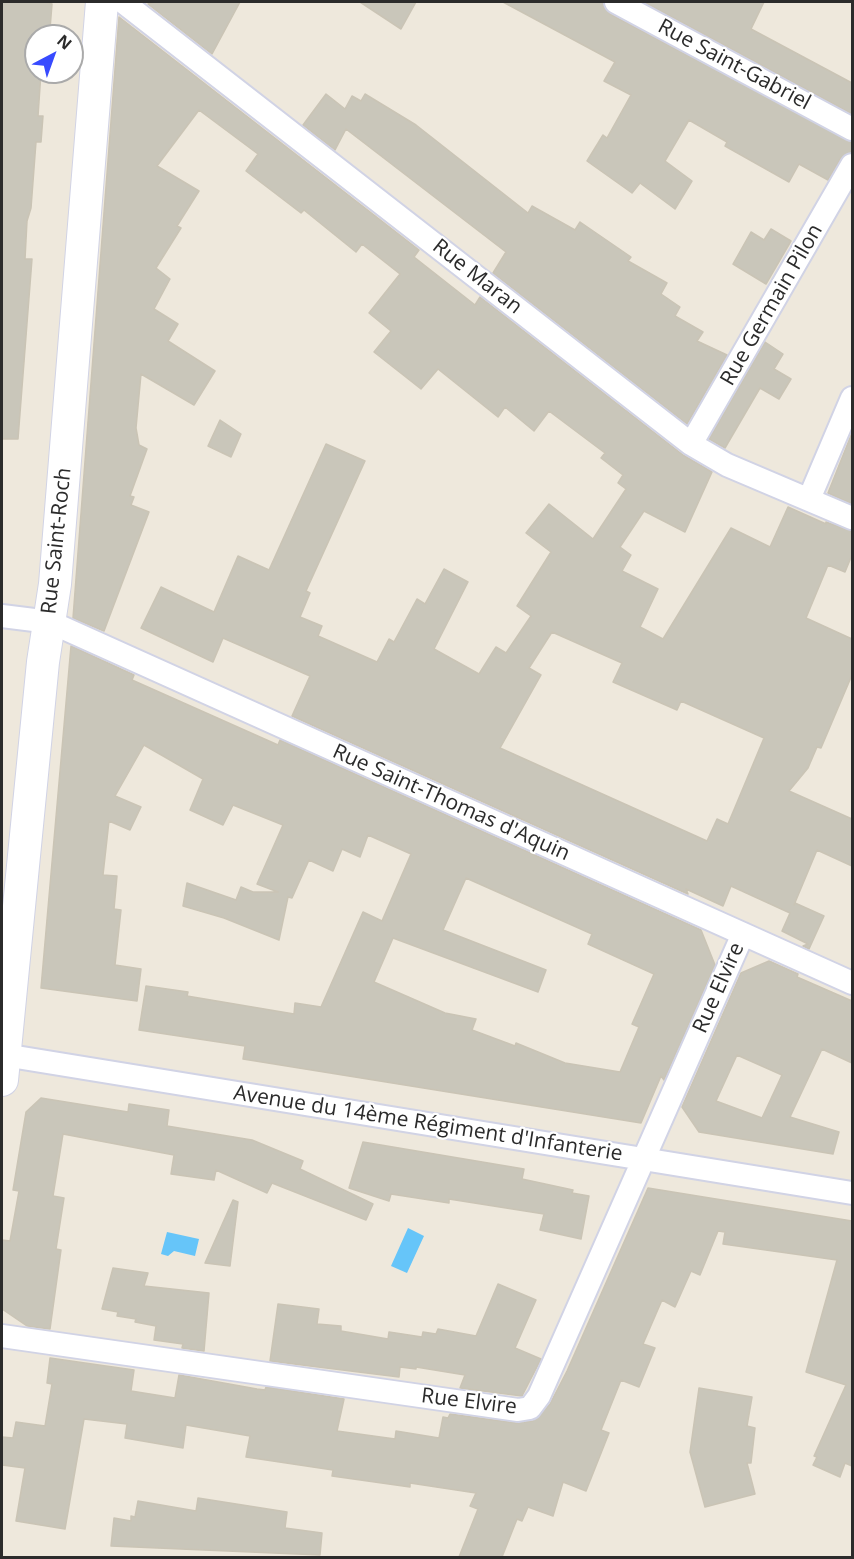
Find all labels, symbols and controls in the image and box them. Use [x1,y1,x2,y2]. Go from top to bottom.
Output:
street label: Rue Saint-Gabriel [653,14,815,116]
north arrow [24,24,84,84]
text: N [52,29,77,54]
street label: Rue Germain Pilon [716,220,828,390]
street label: Rue Maran [427,234,527,320]
street label: Rue Saint-Roch [37,466,77,616]
street label: Rue Saint-Thomas d'Aquin [328,739,574,867]
street label: Rue Elvire [688,939,750,1037]
street label: Avenue du 14ème Régiment d'Infanterie [232,1081,624,1167]
street label: Rue Elvire [420,1384,518,1420]

